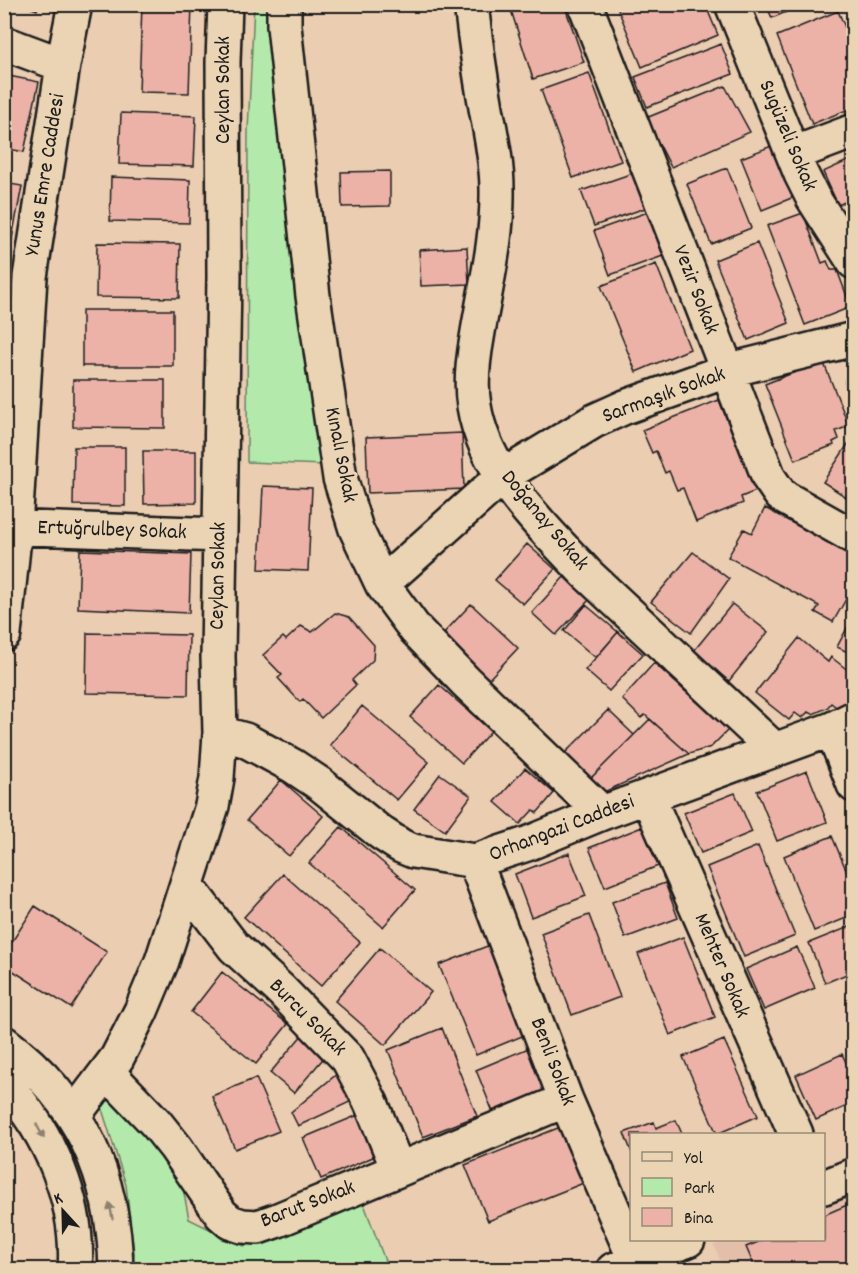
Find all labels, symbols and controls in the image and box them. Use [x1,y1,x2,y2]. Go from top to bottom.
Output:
street label: Ceylan Sokak [209,36,240,144]
street label: Sugüzeli Sokak [750,75,824,197]
street label: Yunus Emre Caddesi [18,91,74,259]
street label: Vezir Sokak [664,241,726,339]
street label: Sarmaşık Sokak [598,359,730,433]
street label: Kınalı Sokak [316,404,364,506]
street label: Doğanay Sokak [492,464,596,578]
street label: Ertuğrulbey Sokak [37,513,187,549]
street label: Ceylan Sokak [203,522,235,630]
street label: Orhangazi Caddesi [485,787,639,871]
street label: Mehter Sokak [685,909,757,1023]
street label: Burcu Sokak [261,972,353,1064]
street label: Benli Sokak [521,1013,583,1111]
one-way arrow [34,1122,44,1139]
legend [630,1133,825,1241]
text: Yol [684,1147,704,1172]
street label: Barut Sokak [256,1173,360,1237]
text: Park [684,1177,715,1202]
north arrow [33,1181,93,1241]
text: K [51,1187,67,1211]
one-way arrow [106,1202,115,1221]
text: Bina [684,1207,713,1232]

